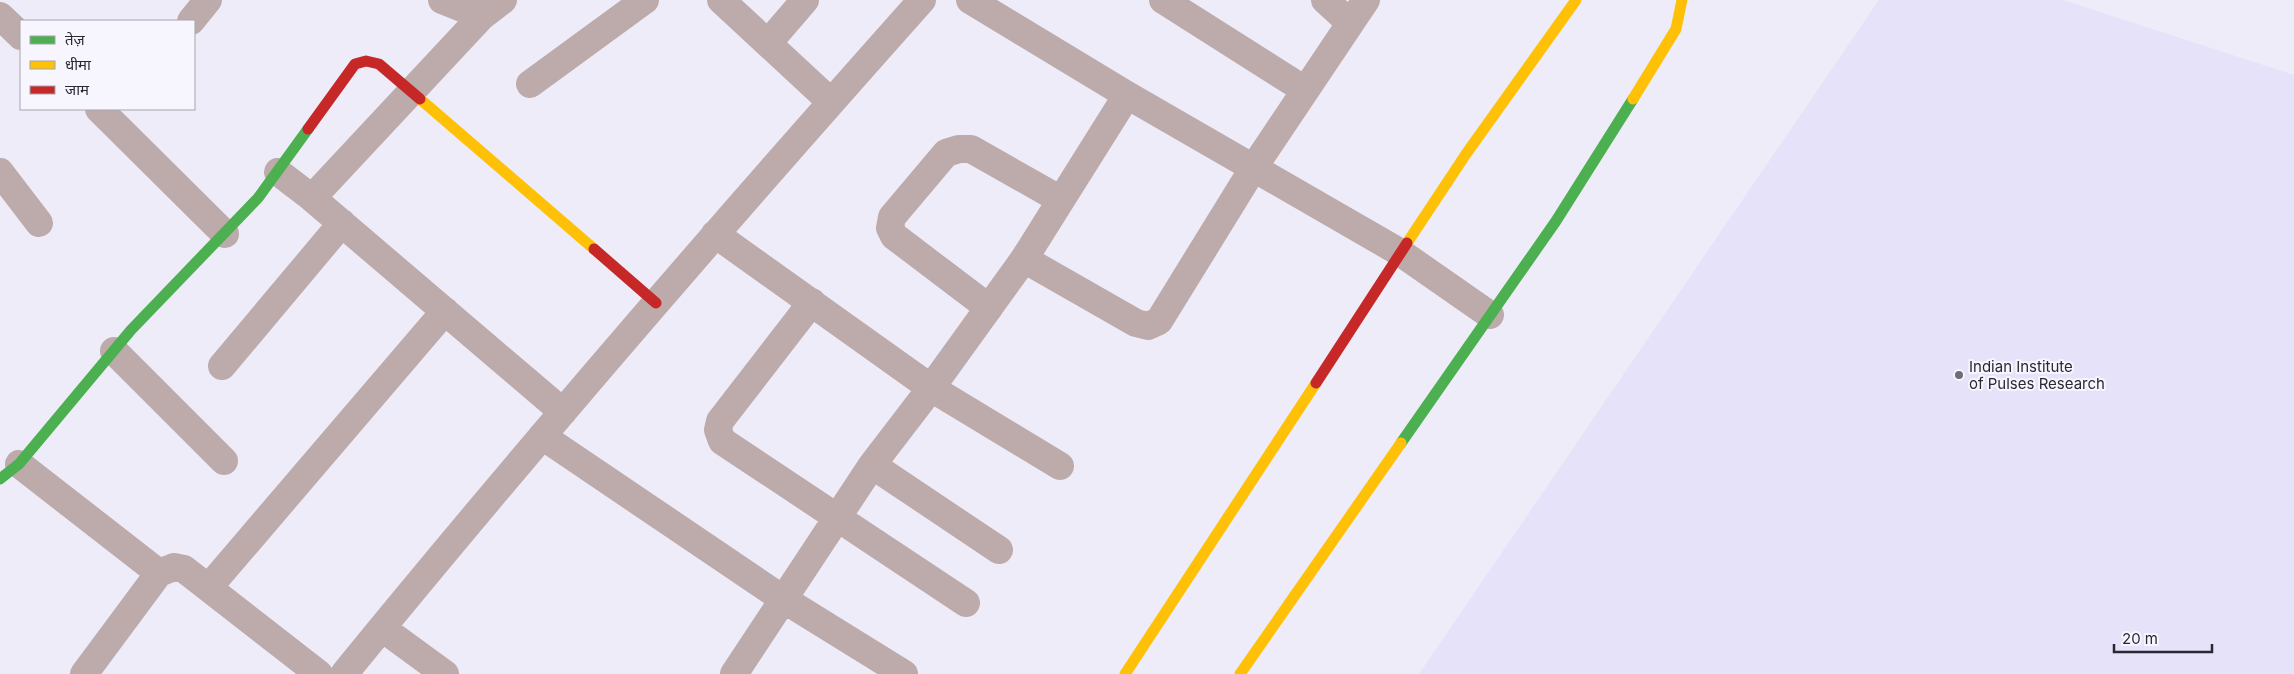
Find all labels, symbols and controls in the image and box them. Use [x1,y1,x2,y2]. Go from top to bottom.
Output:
legend [20,20,195,110]
text: तेज़ [65,30,86,49]
text: धीमा [65,55,92,74]
text: जाम [65,80,90,99]
place label: Indian Institute of Pulses Research [1969,357,2105,393]
marker: Indian Institute of Pulses Research [1953,369,1965,381]
scale bar [2114,622,2212,654]
text: 20 m [2122,629,2158,648]

